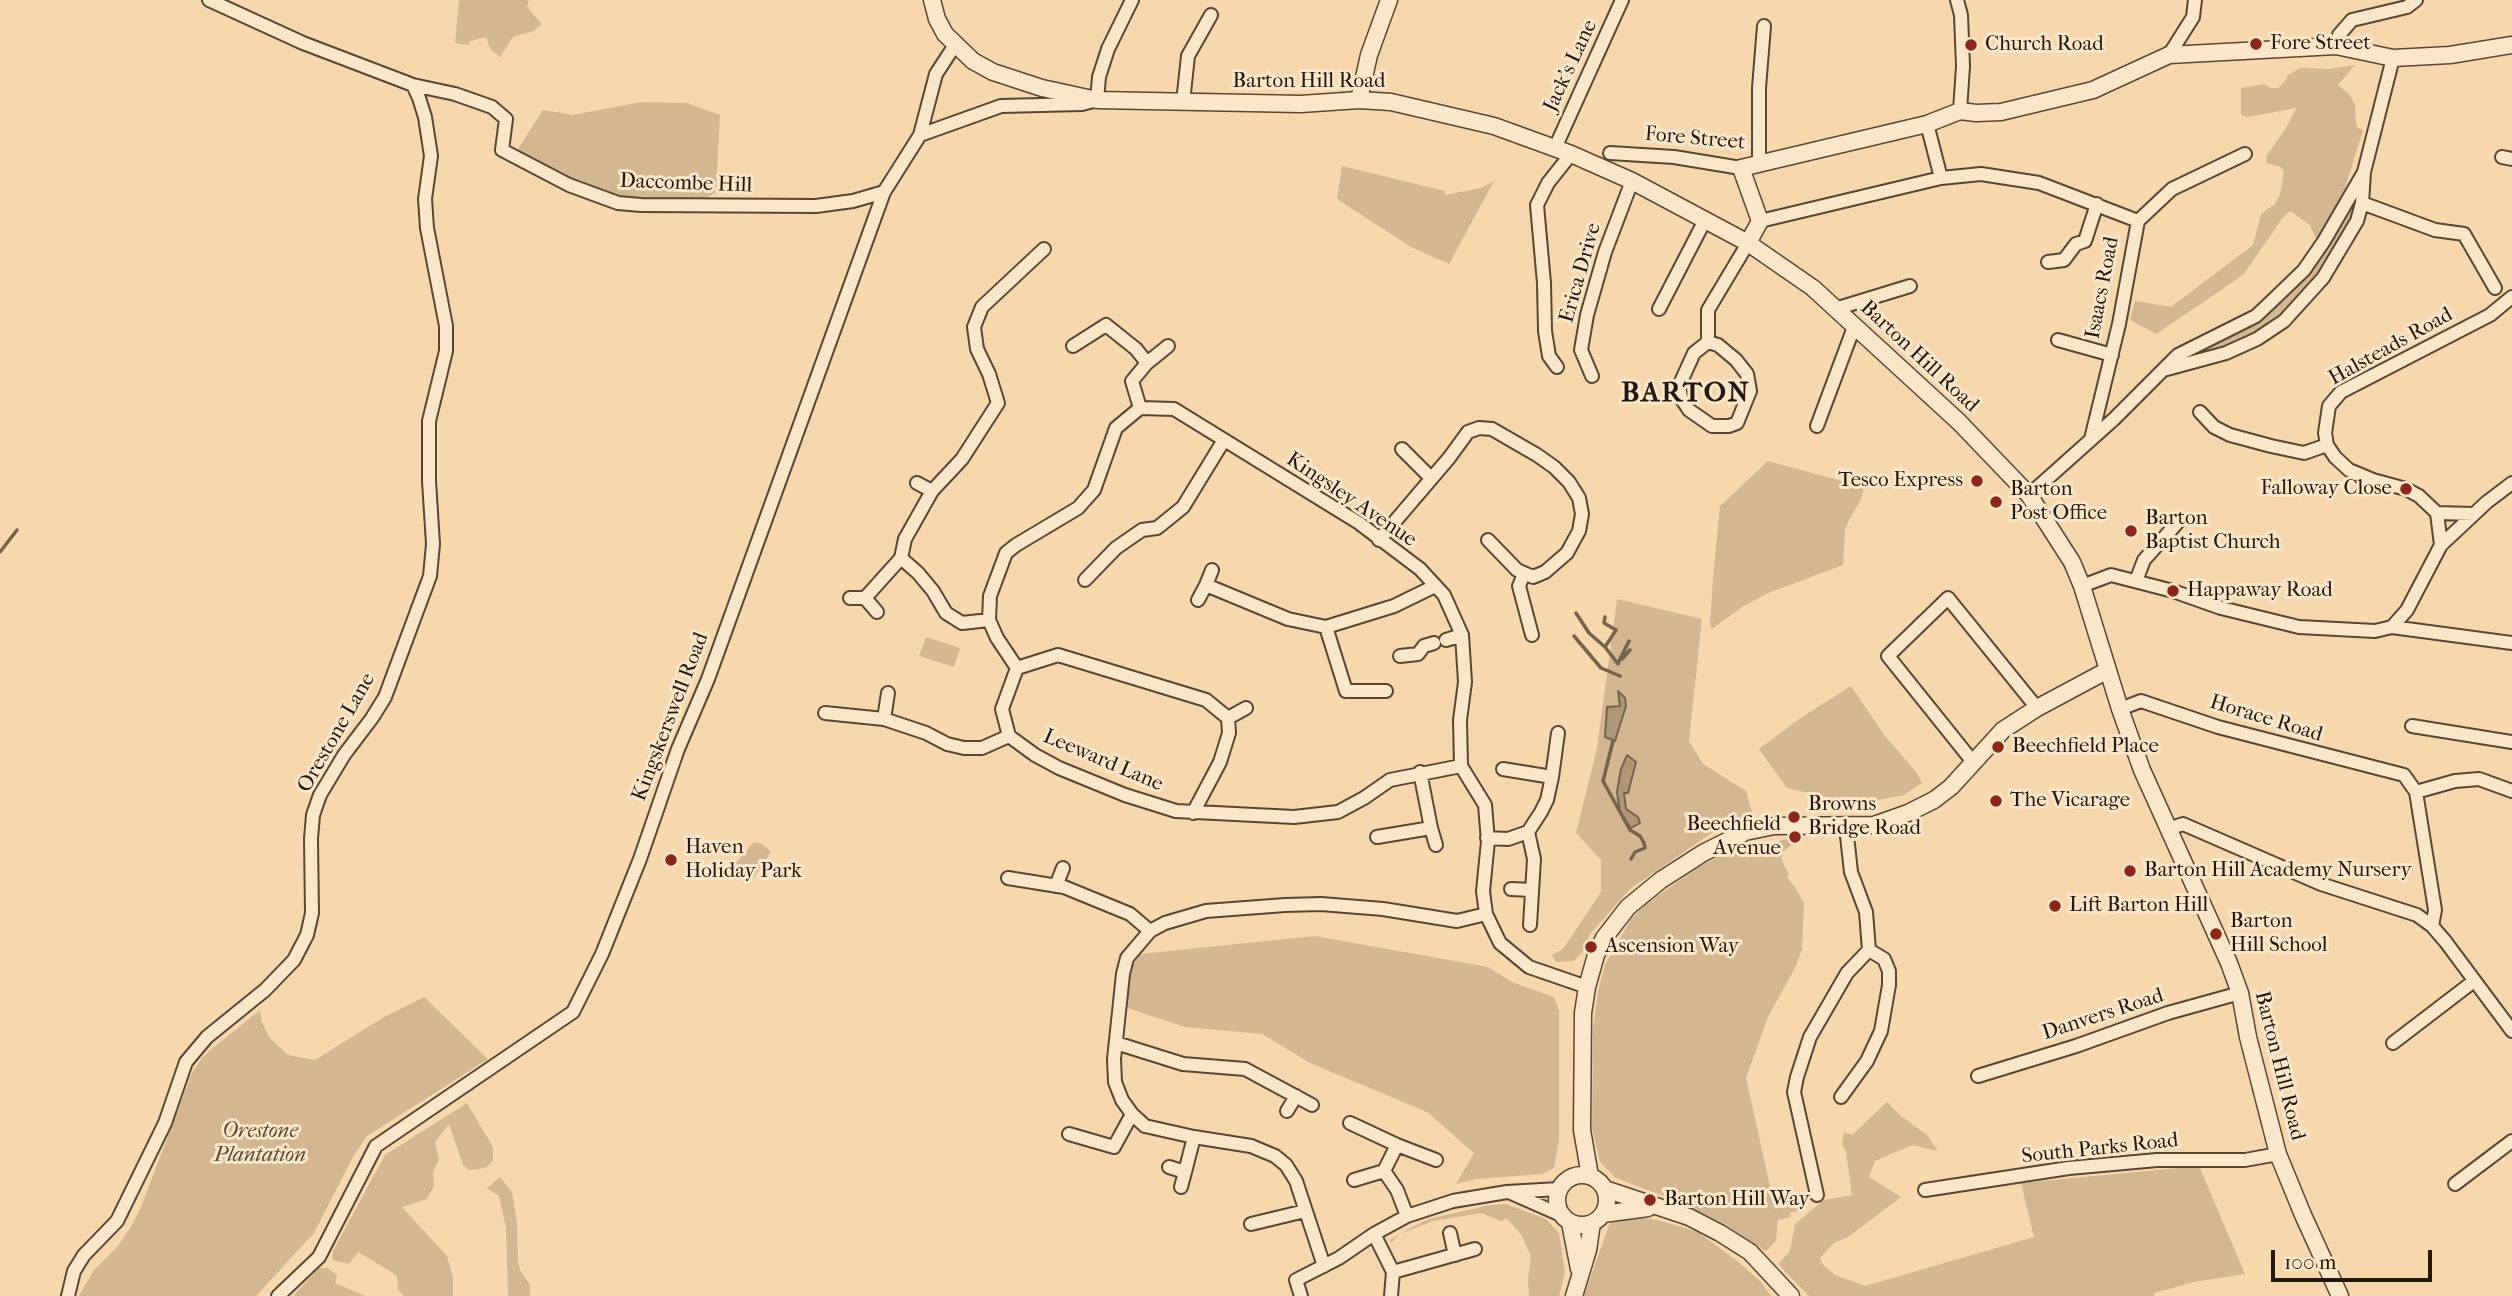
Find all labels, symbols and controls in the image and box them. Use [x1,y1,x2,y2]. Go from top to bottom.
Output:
street label: Jack's Lane [1539,16,1603,116]
place label: Fore Street [2270,31,2371,57]
place label: Church Road [1985,32,2104,58]
marker: Fore Street [2248,36,2264,52]
marker: Church Road [1963,37,1979,53]
street label: Barton Hill Road [1233,69,1385,95]
street label: Fore Street [1644,122,1746,156]
street label: Daccombe Hill [619,169,753,199]
street label: Erica Drive [1555,220,1607,326]
street label: Isaacs Road [2081,235,2125,341]
street label: Barton Hill Road [1855,296,1983,418]
street label: Halsteads Road [2325,303,2457,391]
district label: BARTON [1622,377,1750,411]
street label: Kingsley Avenue [1281,447,1421,553]
place label: Tesco Express [1838,468,1963,494]
marker: Tesco Express [1969,473,1985,489]
place label: Falloway Close [2260,476,2392,502]
place label: Barton Post Office [2010,477,2107,527]
marker: Falloway Close [2398,481,2414,497]
marker: Barton Post Office [1988,494,2004,510]
place label: Barton Baptist Church [2145,506,2281,556]
marker: Barton Baptist Church [2123,523,2139,539]
place label: Happaway Road [2187,578,2333,604]
marker: Happaway Road [2165,583,2181,599]
street label: Kingskerswell Road [627,629,715,805]
street label: Orestone Lane [293,669,381,797]
street label: Horace Road [2207,690,2325,748]
street label: Leeward Lane [1039,724,1167,798]
place label: Beechfield Place [2012,734,2159,760]
marker: Beechfield Place [1990,739,2006,755]
place label: The Vicarage [2010,788,2130,814]
place label: Browns Bridge Road [1808,792,1921,842]
marker: The Vicarage [1988,793,2004,809]
marker: Browns Bridge Road [1786,809,1802,825]
place label: Beechfield Avenue [1686,812,1781,862]
marker: Beechfield Avenue [1787,829,1803,845]
place label: Haven Holiday Park [685,835,802,885]
marker: Haven Holiday Park [663,852,679,868]
place label: Barton Hill Academy Nursery [2144,858,2412,884]
marker: Barton Hill Academy Nursery [2122,863,2138,879]
place label: Lift Barton Hill [2069,893,2208,919]
marker: Lift Barton Hill [2047,898,2063,914]
place label: Barton Hill School [2230,909,2328,959]
marker: Barton Hill School [2208,926,2224,942]
place label: Ascension Way [1605,934,1739,960]
marker: Ascension Way [1583,939,1599,955]
street label: Danvers Road [2039,984,2167,1046]
street label: Barton Hill Road [2248,989,2310,1143]
park label: Orestone Plantation [214,1119,306,1169]
street label: South Parks Road [2020,1128,2180,1170]
place label: Barton Hill Way [1664,1187,1810,1213]
marker: Barton Hill Way [1642,1192,1658,1208]
scale bar [2274,1236,2435,1280]
text: 100 m [2284,1250,2337,1274]

